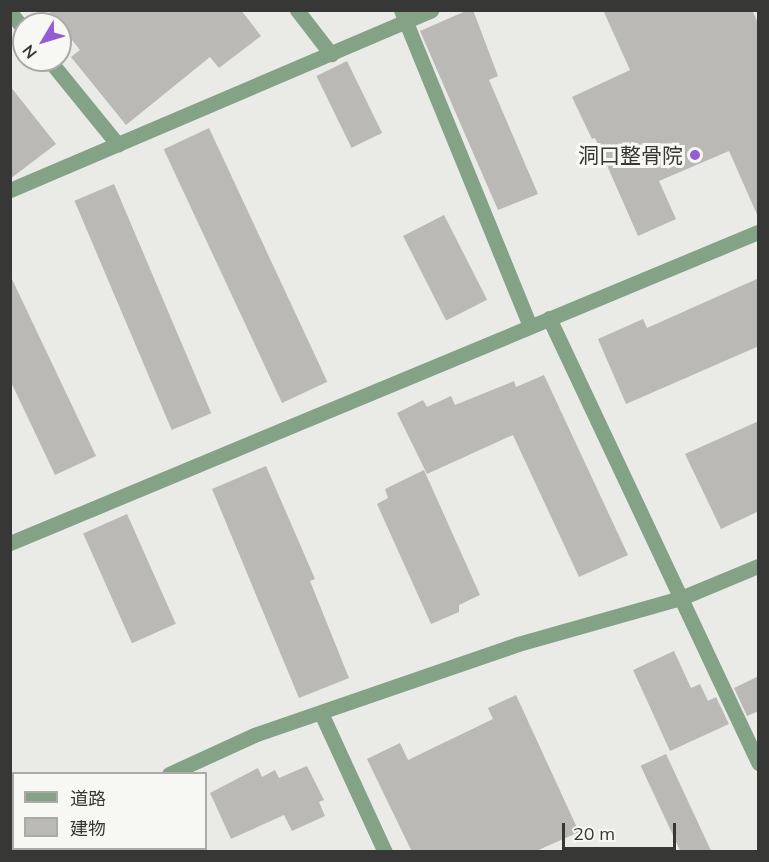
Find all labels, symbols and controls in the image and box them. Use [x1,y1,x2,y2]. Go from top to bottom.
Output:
north arrow [12,12,72,72]
text: N [18,41,41,63]
place label: 洞口整骨院 [578,142,683,168]
marker: 洞口整骨院 [688,148,702,162]
legend [12,772,207,850]
text: 道路 [70,787,106,810]
scale bar [565,811,679,849]
text: 建物 [70,817,106,840]
text: 20 m [573,822,615,845]

